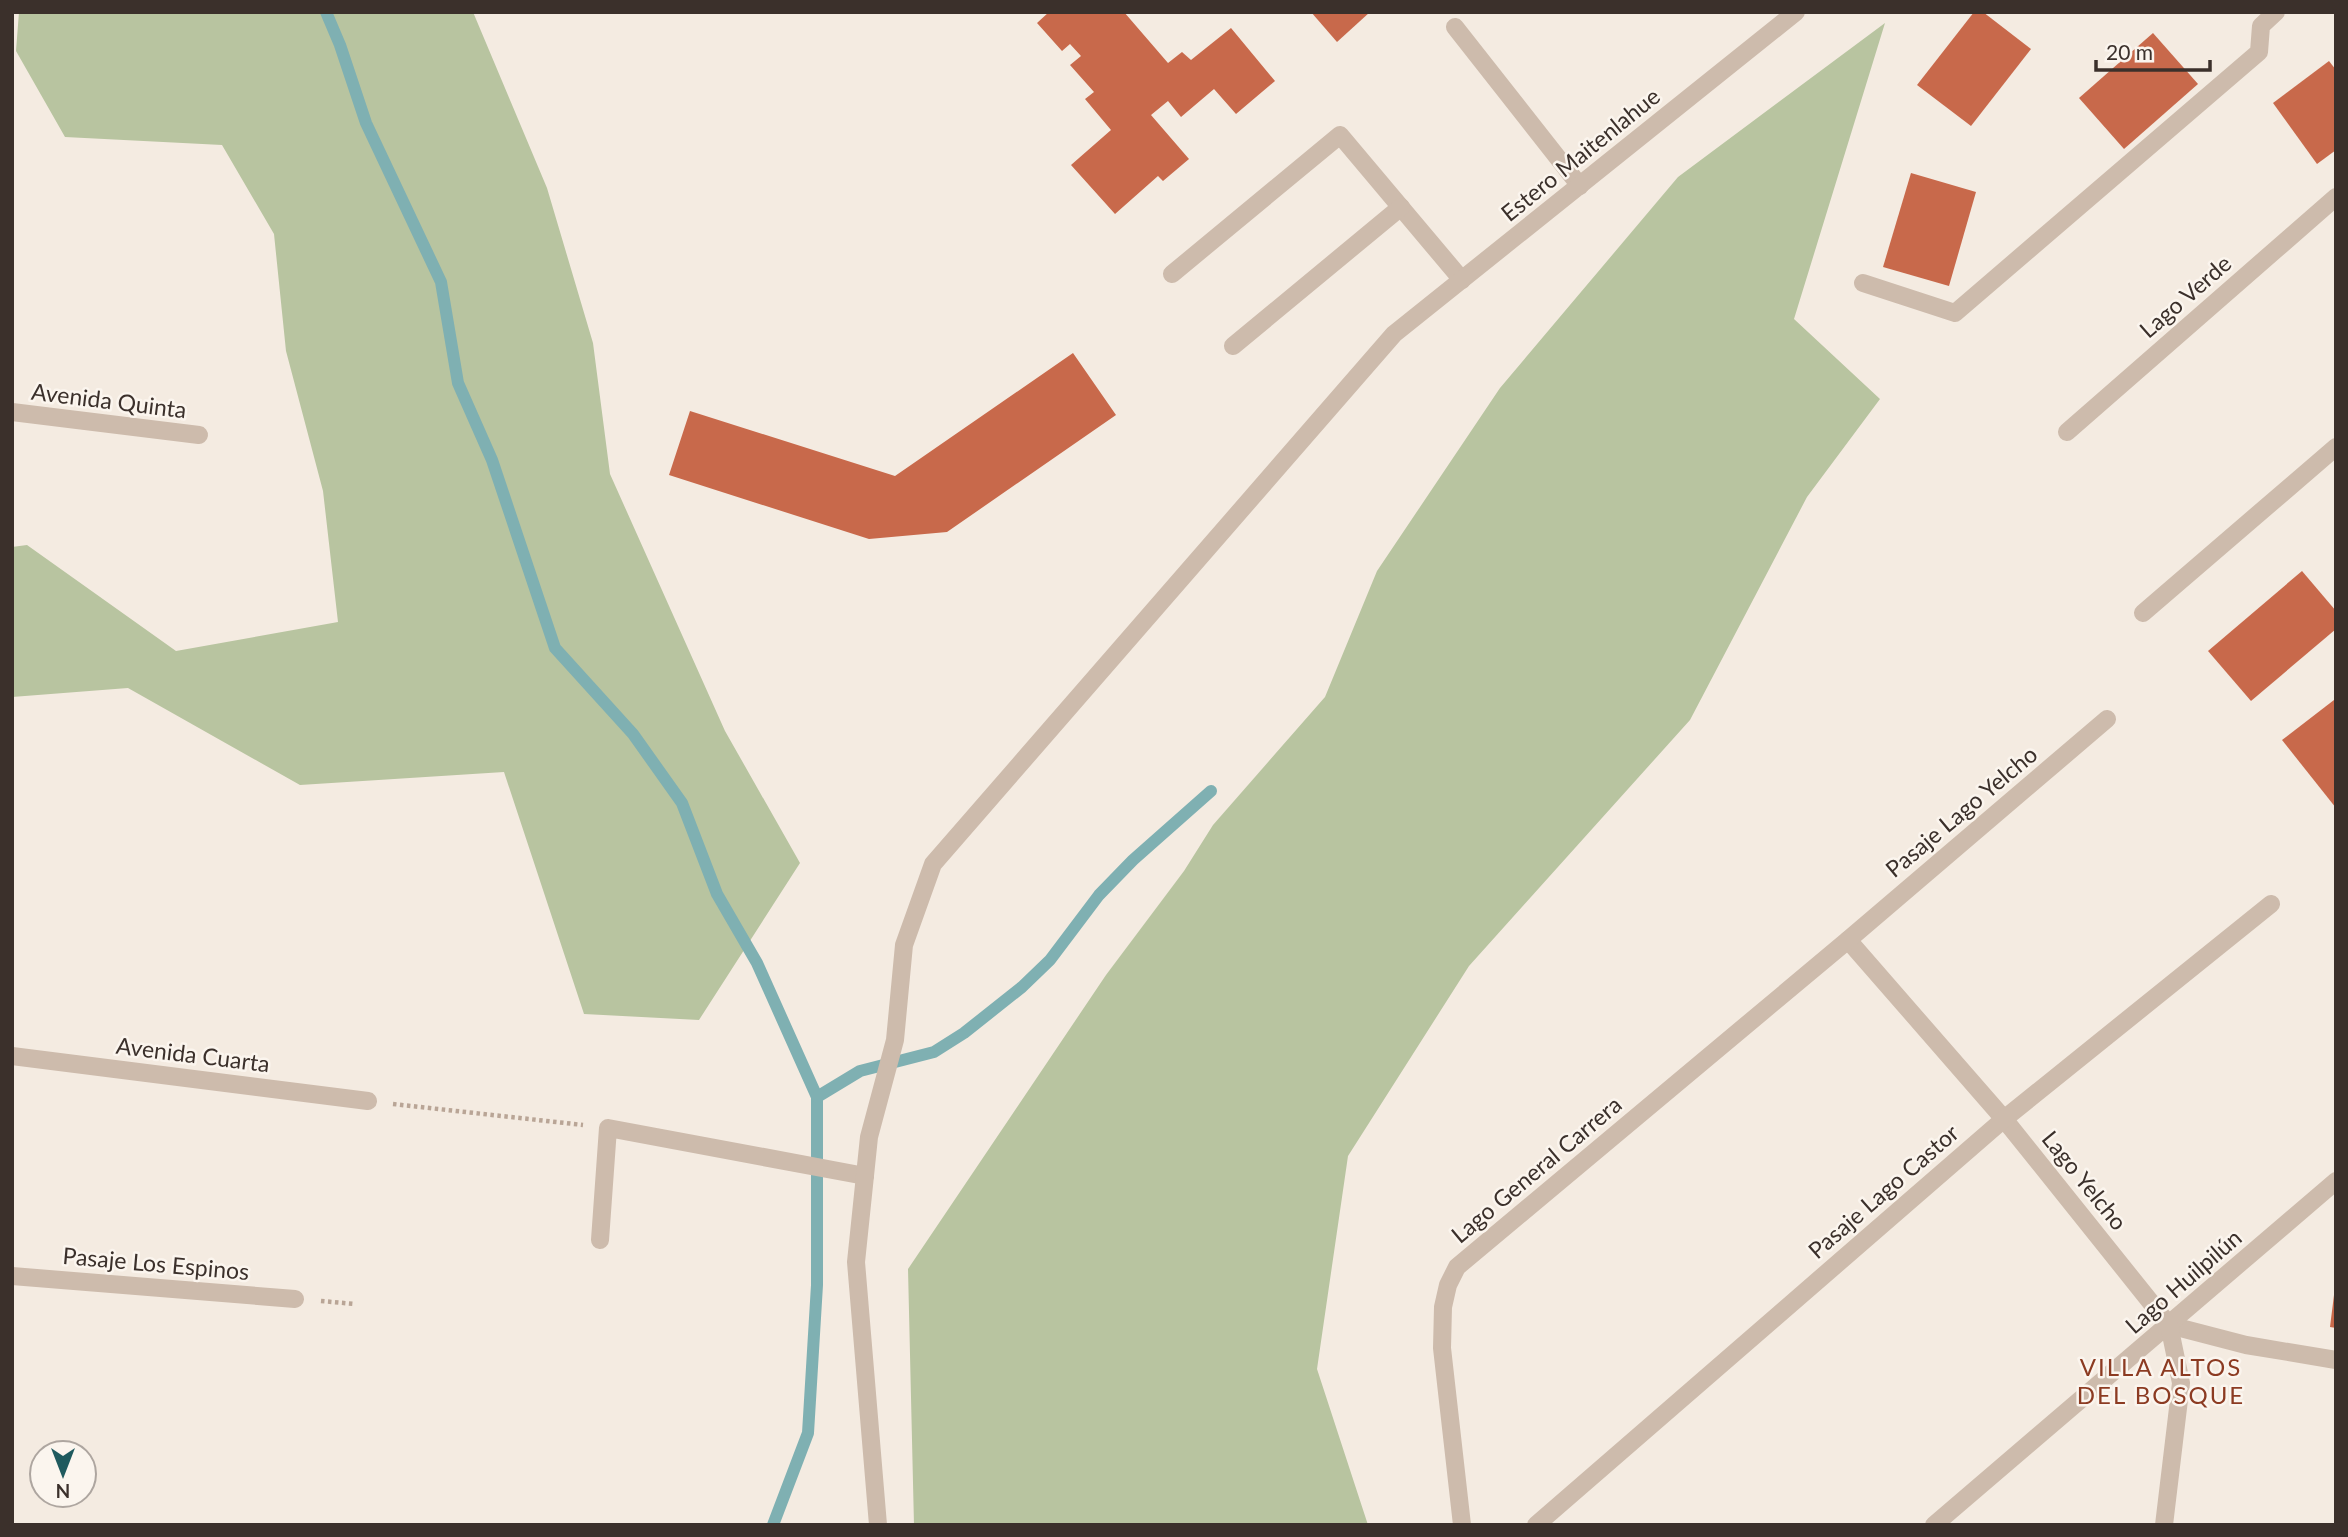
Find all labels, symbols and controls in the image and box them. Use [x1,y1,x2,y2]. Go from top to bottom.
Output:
scale bar [2096,28,2210,72]
text: 20 m [2106,39,2153,64]
street label: Estero Maitenlahue [1495,81,1665,227]
street label: Lago Verde [2134,249,2236,343]
street label: Avenida Quinta [30,377,188,423]
street label: Pasaje Lago Yelcho [1880,739,2042,883]
street label: Avenida Cuarta [115,1031,271,1077]
street label: Lago General Carrera [1445,1090,1627,1248]
street label: Pasaje Lago Castor [1802,1118,1964,1264]
street label: Lago Yelcho [2037,1125,2133,1235]
street label: Lago Huilpilún [2119,1223,2247,1339]
street label: Pasaje Los Espinos [62,1241,250,1285]
district label: VILLA ALTOS DEL BOSQUE [2077,1352,2245,1409]
north arrow [28,1439,98,1509]
text: N [56,1480,70,1503]

